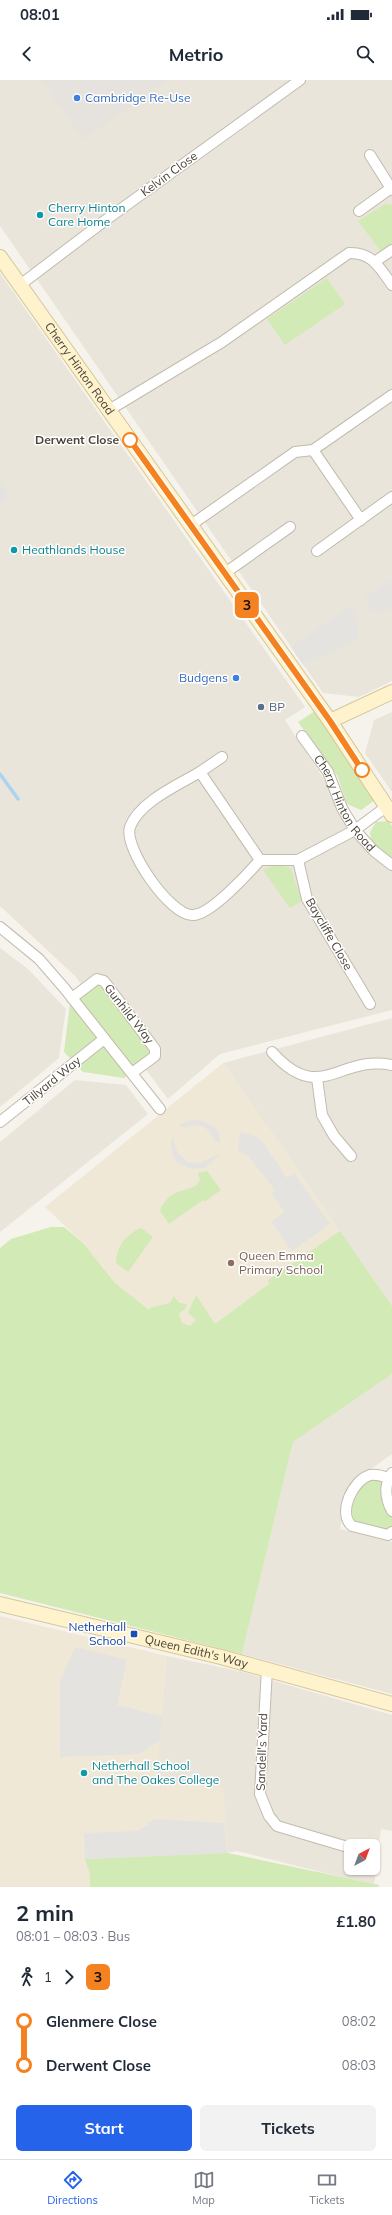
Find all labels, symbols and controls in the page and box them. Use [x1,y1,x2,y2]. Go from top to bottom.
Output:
text: 08:01 [20,5,60,24]
icon: back [16,43,38,65]
text: Metrio [169,43,223,66]
icon: search [354,43,376,65]
place label: Cambridge Re-Use [85,90,190,105]
marker: Cambridge Re-Use [72,93,82,103]
street label: Kelvin Close [137,148,200,199]
place label: Cherry Hinton Care Home [48,200,125,229]
marker: Cherry Hinton Care Home [35,210,45,220]
street label: Cherry Hinton Road [42,319,118,418]
place label: Derwent Close [35,432,119,447]
marker: Derwent Close [122,432,138,448]
place label: Heathlands House [22,542,125,557]
marker: Heathlands House [9,545,19,555]
line badge: 3 [234,592,260,618]
text: 3 [243,596,251,614]
place label: Budgens [179,670,228,685]
marker: Budgens [231,673,241,683]
place label: BP [269,699,285,714]
marker: BP [256,702,266,712]
street label: Cherry Hinton Road [311,752,379,854]
unlabelled marker [354,762,370,778]
street label: Baycliffe Close [303,895,356,973]
street label: Gunhild Way [101,981,158,1047]
street label: Tillyard Way [20,1052,84,1108]
place label: Queen Emma Primary School [239,1248,323,1277]
marker: Queen Emma Primary School [226,1258,236,1268]
place label: Netherhall School [68,1619,126,1648]
marker: Netherhall School [129,1629,139,1639]
street label: Queen Edith's Way [143,1631,250,1671]
street label: Sandell's Yard [253,1713,270,1791]
place label: Netherhall School and The Oakes College [92,1758,219,1787]
marker: Netherhall School and The Oakes College [79,1768,89,1778]
north arrow [344,1839,380,1875]
map controls [344,1839,380,1875]
text: 2 min [16,1899,74,1927]
text: £1.80 [336,1912,376,1931]
text: 08:01 – 08:03 · Bus [16,1928,130,1944]
icon: walk [16,1966,38,1988]
icon: forward [58,1966,80,1988]
text: 3 [94,1968,102,1986]
text: 1 [44,1969,52,1985]
text: Glenmere Close [46,2012,157,2031]
text: 08:02 [342,2013,376,2029]
text: Derwent Close [46,2056,151,2075]
text: 08:03 [342,2057,376,2073]
button: Start [16,2105,192,2151]
button: Tickets [200,2105,376,2151]
tab: Directions [47,2169,98,2207]
tab: Map [192,2169,215,2207]
tab: Tickets [309,2169,345,2207]

